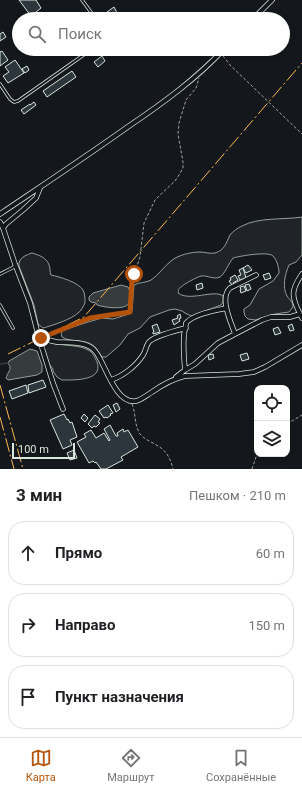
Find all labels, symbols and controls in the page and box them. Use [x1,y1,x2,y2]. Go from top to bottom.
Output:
search box [12,12,290,56]
icon: search [26,23,48,45]
text: Поиск [58,25,102,43]
route start [125,265,143,283]
route end [32,329,50,347]
map controls [254,385,290,457]
button: locate [254,385,290,421]
button: layers [254,421,290,457]
scale bar [12,441,75,460]
text: 100 m [18,443,49,456]
text: 3 мин [16,485,62,505]
text: Пешком · 210 m [189,488,286,503]
icon: ahead [17,542,39,564]
text: Прямо [55,544,102,562]
text: 60 m [256,546,285,561]
icon: right [17,614,39,636]
text: Направо [55,616,116,634]
text: 150 m [248,618,285,633]
icon: arrive [17,686,39,708]
text: Пункт назначения [55,688,184,706]
tab: Карта [26,747,56,784]
tab: Маршрут [107,747,155,784]
tab: Сохранённые [206,747,276,784]

